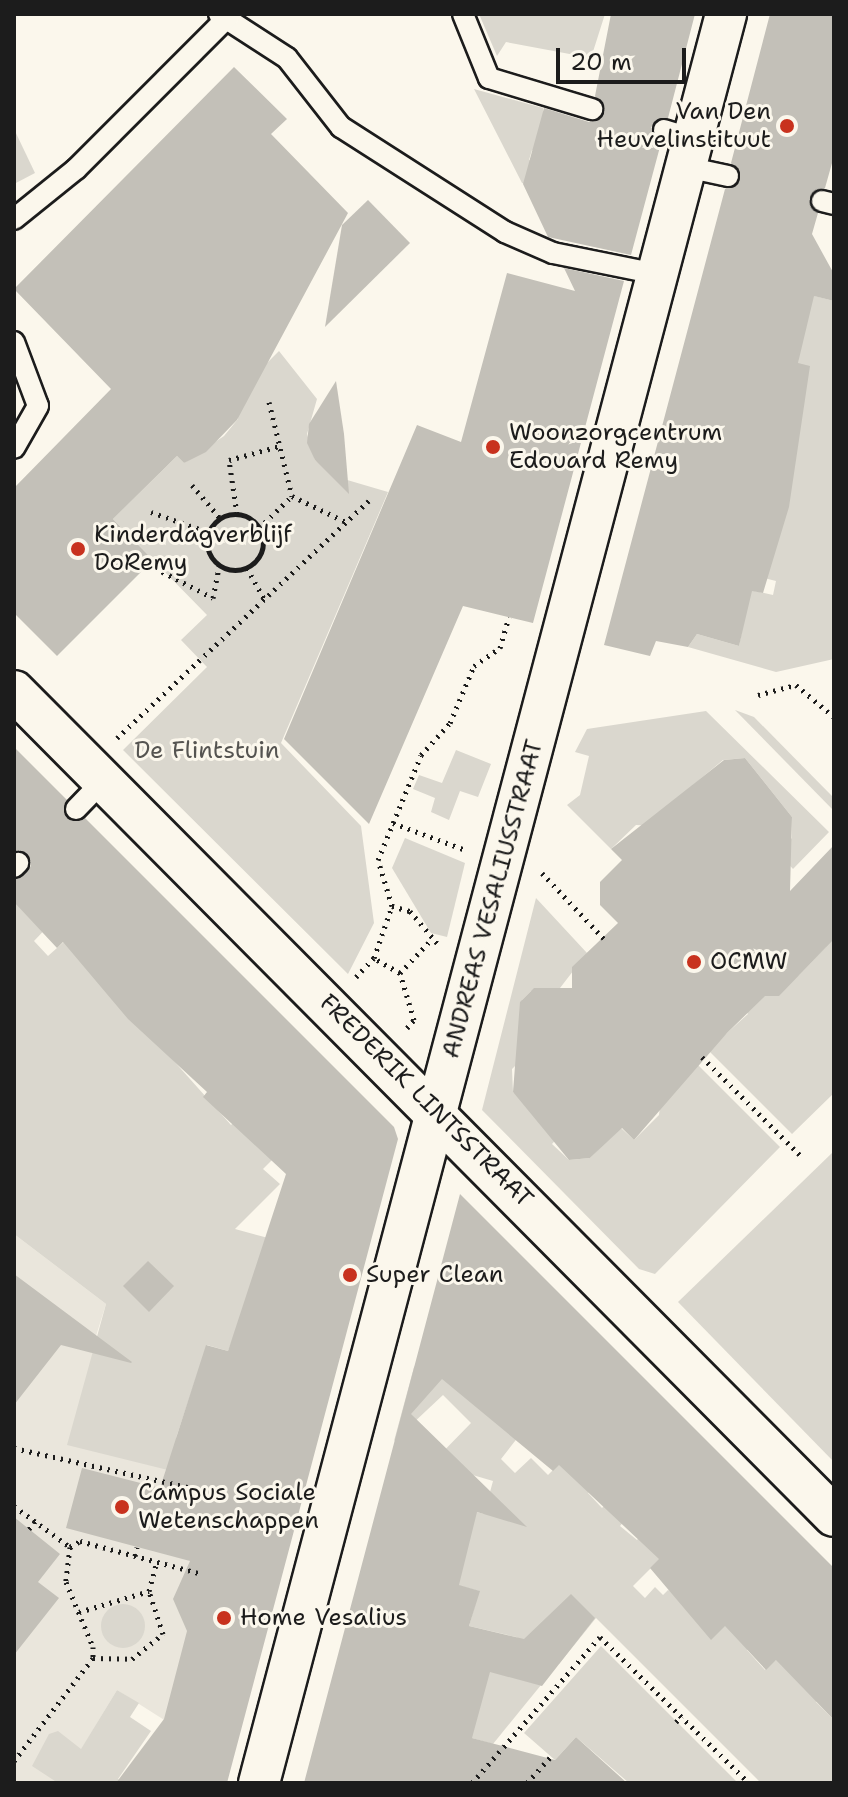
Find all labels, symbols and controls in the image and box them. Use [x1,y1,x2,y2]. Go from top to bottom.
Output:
scale bar [560,32,690,82]
text: 20 m [570,46,632,78]
place label: Van Den Heuvelinstituut [597,98,771,154]
marker: Van Den Heuvelinstituut [778,117,796,135]
place label: Woonzorgcentrum Edouard Remy [509,419,722,475]
marker: Woonzorgcentrum Edouard Remy [484,438,502,456]
place label: Kinderdagverblijf DoRemy [94,521,292,577]
marker: Kinderdagverblijf DoRemy [69,540,87,558]
park label: De Flintstuin [135,737,279,765]
street label: ANDREAS VESALIUSSTRAAT [437,737,549,1061]
place label: OCMW [710,948,788,976]
marker: OCMW [685,953,703,971]
street label: FREDERIK LINTSSTRAAT [313,988,539,1214]
place label: Super Clean [366,1261,503,1289]
marker: Super Clean [341,1266,359,1284]
place label: Campus Sociale Wetenschappen [138,1479,319,1535]
marker: Campus Sociale Wetenschappen [113,1498,131,1516]
place label: Home Vesalius [240,1604,407,1632]
marker: Home Vesalius [215,1609,233,1627]

